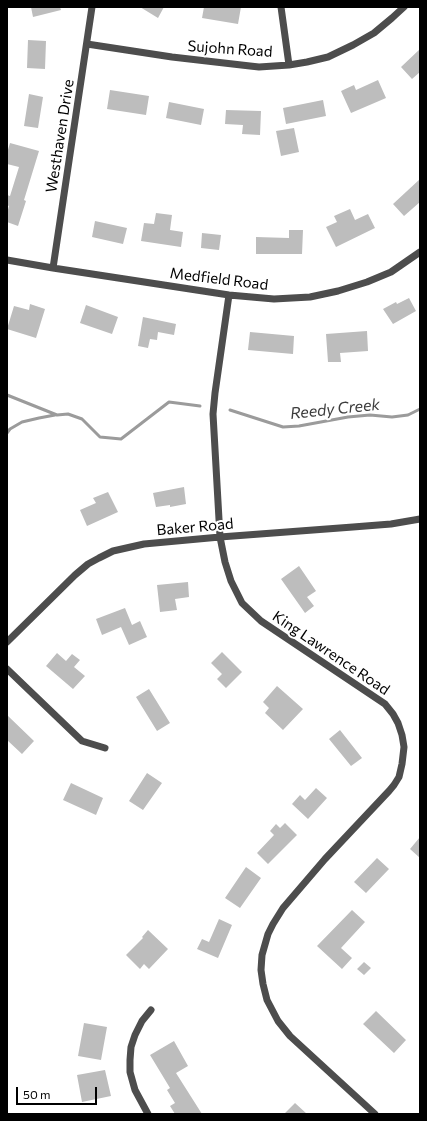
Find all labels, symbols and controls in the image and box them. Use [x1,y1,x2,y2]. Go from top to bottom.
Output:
street label: Sujohn Road [187,37,273,61]
street label: Westhaven Drive [42,78,78,194]
street label: Medfield Road [169,264,269,294]
water label: Reedy Creek [289,395,381,423]
street label: Baker Road [156,515,234,539]
street label: King Lawrence Road [269,607,393,699]
scale bar [18,1079,99,1105]
text: 50 m [23,1087,51,1101]

